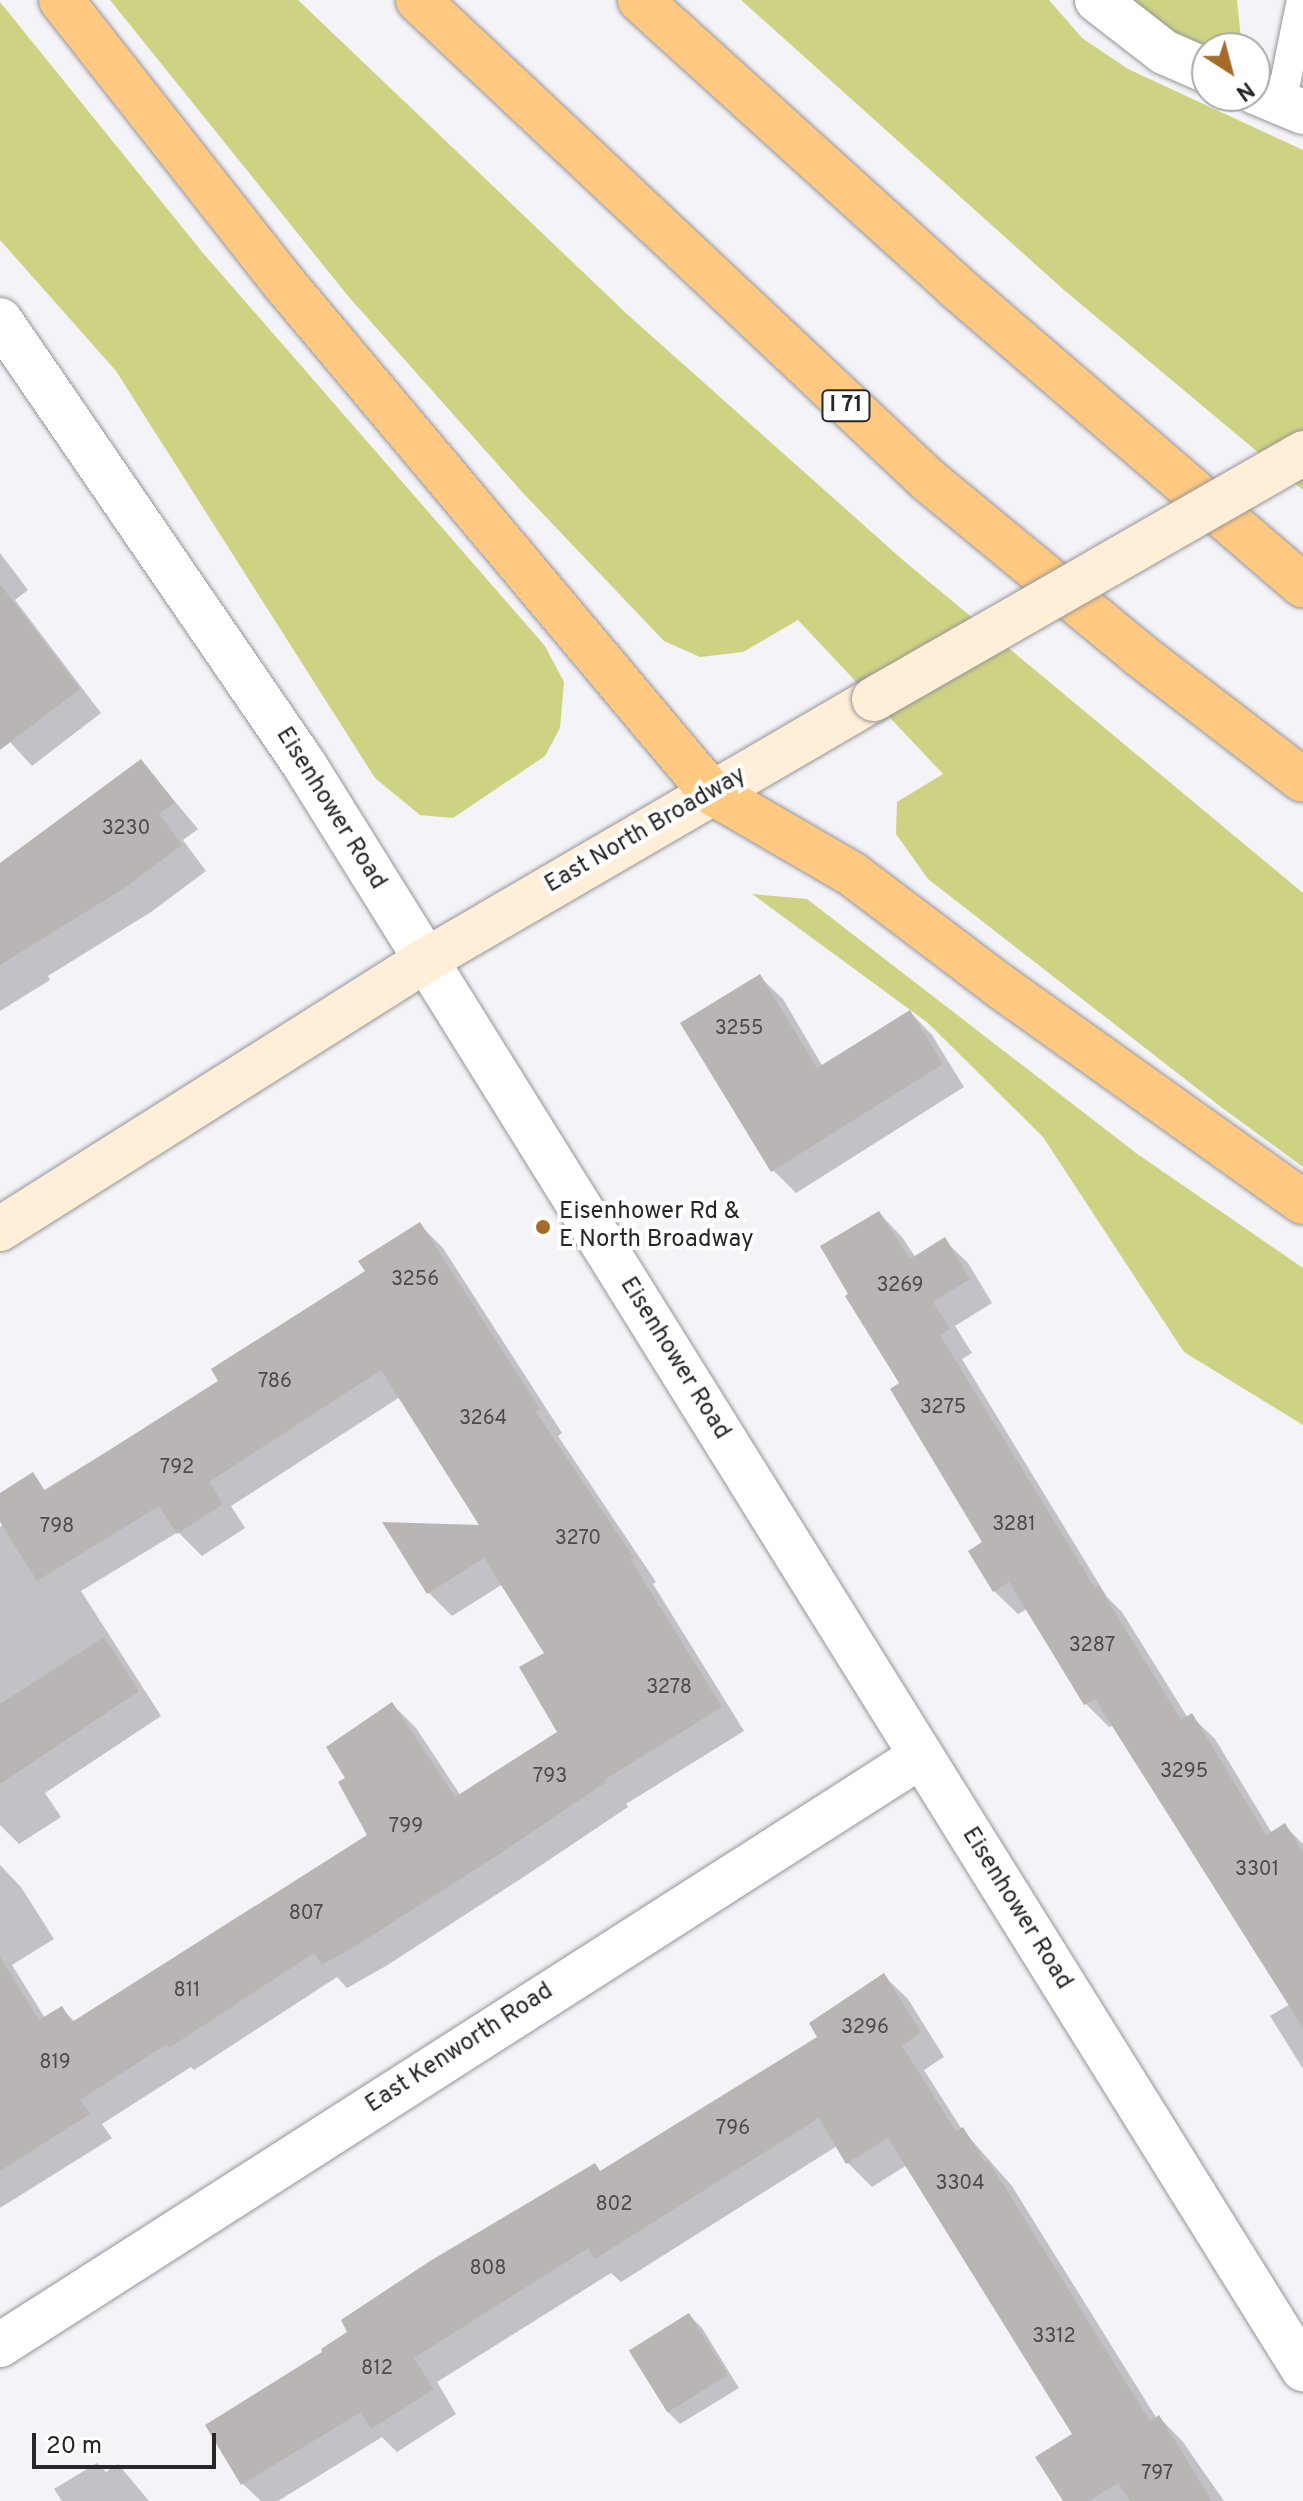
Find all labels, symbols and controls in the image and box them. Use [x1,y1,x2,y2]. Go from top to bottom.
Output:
north arrow [1191,32,1271,112]
text: N [1230,75,1259,106]
road number: I 71 [820,388,872,424]
street label: Eisenhower Road [269,723,391,895]
street label: East North Broadway [540,762,752,900]
house number: 3230 [102,817,150,841]
house number: 3255 [715,1017,763,1041]
place label: Eisenhower Rd & E North Broadway [559,1199,754,1255]
marker: Eisenhower Rd & E North Broadway [534,1218,552,1236]
house number: 3256 [391,1268,439,1292]
street label: Eisenhower Road [613,1273,735,1445]
house number: 3269 [876,1274,924,1298]
house number: 786 [258,1370,292,1394]
house number: 3275 [920,1396,966,1420]
house number: 3264 [459,1407,507,1431]
house number: 792 [160,1456,194,1480]
house number: 3281 [992,1513,1036,1537]
house number: 798 [40,1515,74,1539]
house number: 3270 [555,1527,601,1551]
house number: 3287 [1069,1634,1115,1658]
house number: 3278 [646,1676,692,1700]
house number: 3295 [1160,1760,1208,1784]
house number: 793 [533,1765,567,1789]
house number: 799 [389,1815,423,1839]
street label: Eisenhower Road [955,1823,1077,1995]
house number: 3301 [1235,1858,1279,1882]
house number: 807 [289,1902,323,1926]
street label: East Kenworth Road [361,1978,559,2120]
house number: 811 [173,1979,201,2003]
house number: 3296 [841,2016,889,2040]
house number: 819 [39,2051,71,2075]
house number: 796 [716,2117,750,2141]
house number: 3304 [935,2172,985,2196]
house number: 802 [595,2193,633,2217]
house number: 808 [469,2257,507,2281]
house number: 3312 [1032,2325,1076,2349]
house number: 812 [361,2357,393,2381]
scale bar [36,2417,220,2467]
text: 20 m [46,2432,102,2462]
house number: 797 [1141,2462,1173,2486]

